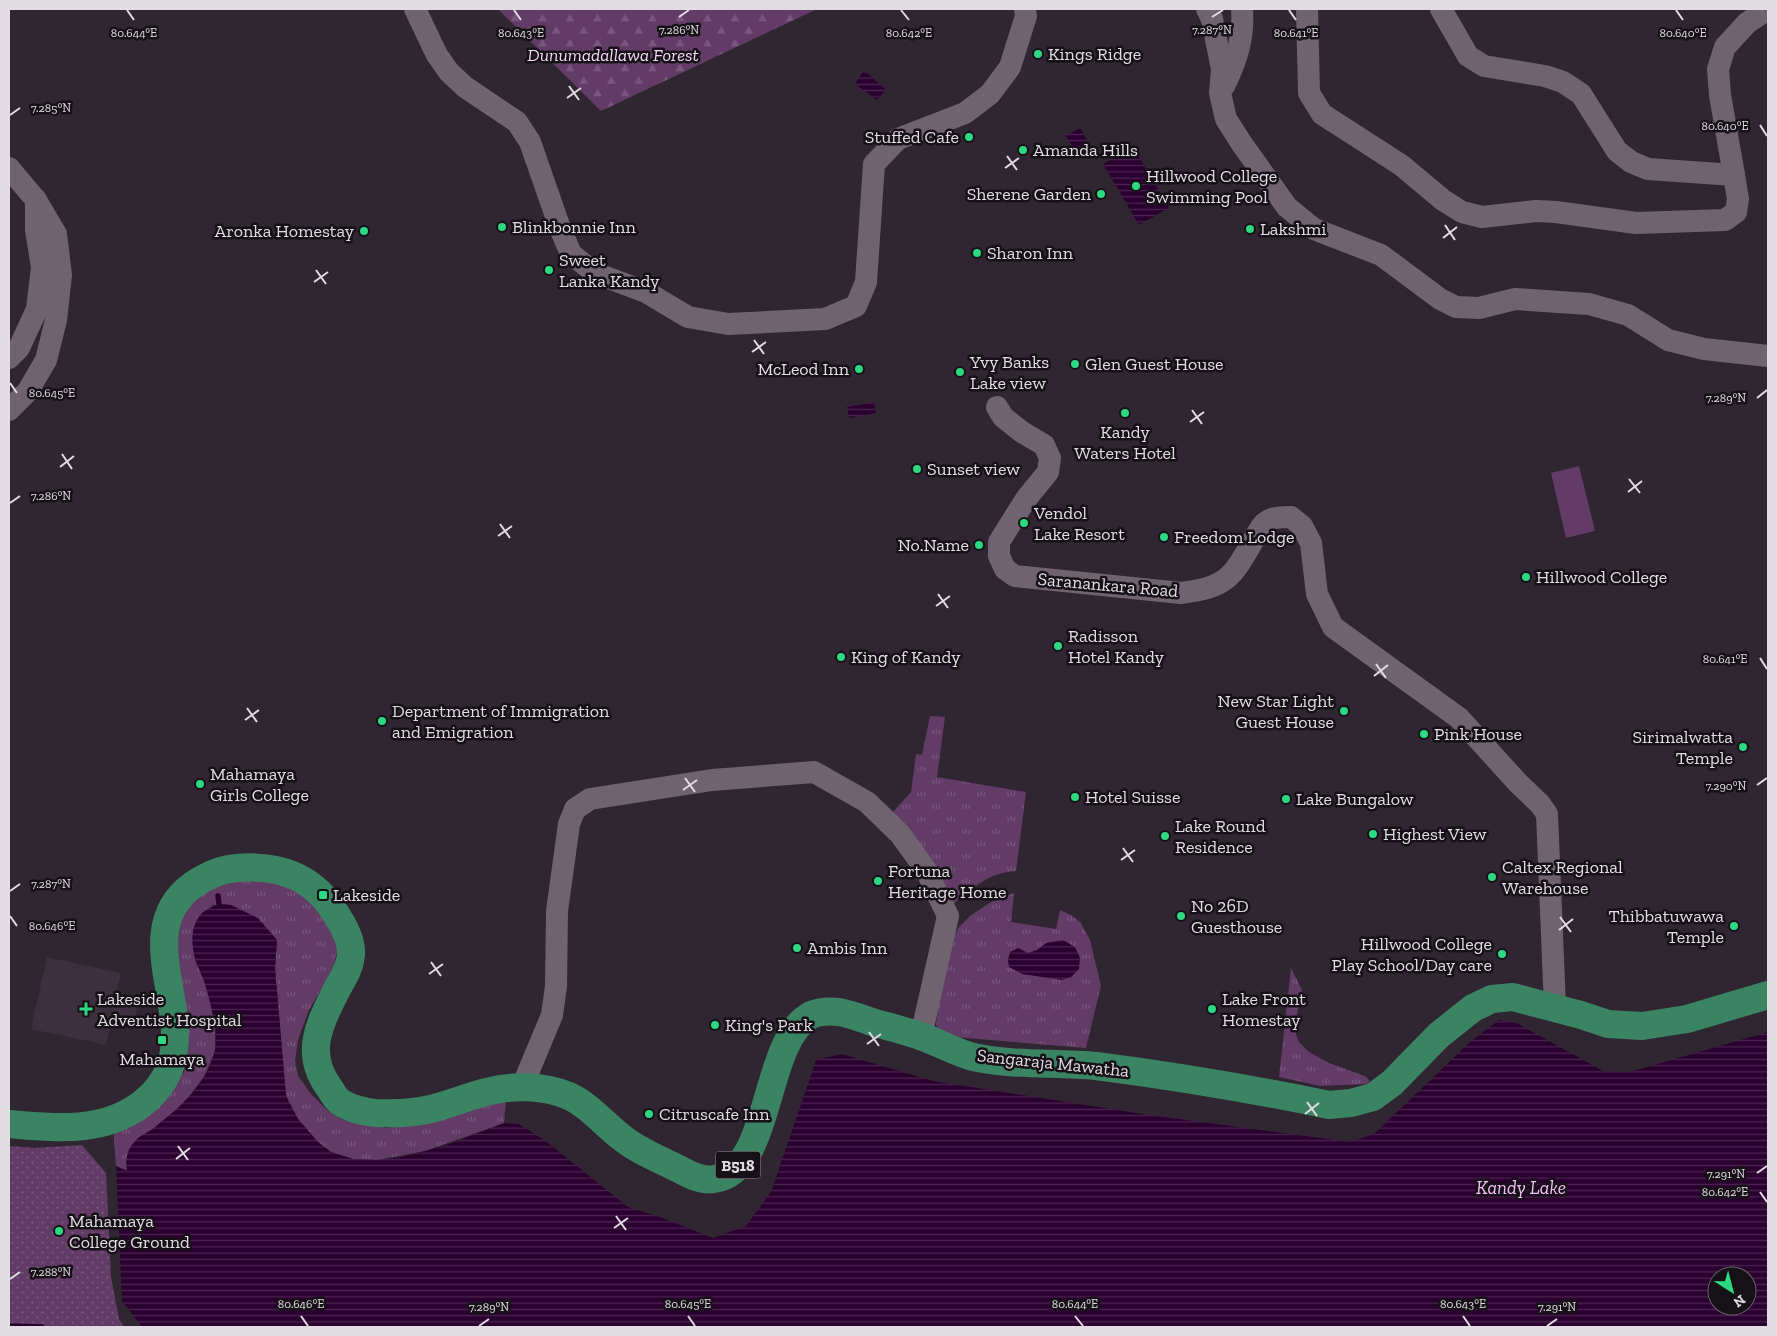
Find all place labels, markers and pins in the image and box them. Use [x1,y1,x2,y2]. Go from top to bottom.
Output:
place label: Kings Ridge [1048,43,1141,65]
marker: Kings Ridge [1032,48,1044,60]
place label: Stuffed Cafe [865,126,959,148]
marker: Stuffed Cafe [963,131,975,143]
place label: Amanda Hills [1033,139,1138,161]
marker: Amanda Hills [1017,144,1029,156]
place label: Hillwood College Swimming Pool [1146,165,1277,208]
marker: Hillwood College Swimming Pool [1130,180,1142,192]
place label: Sherene Garden [967,183,1092,205]
marker: Sherene Garden [1095,188,1107,200]
place label: Blinkbonnie Inn [512,216,636,238]
place label: Lakshmi [1260,218,1326,240]
place label: Aronka Homestay [215,220,355,242]
marker: Blinkbonnie Inn [496,221,508,233]
marker: Lakshmi [1244,223,1256,235]
marker: Aronka Homestay [358,225,370,237]
place label: Sharon Inn [987,242,1074,264]
marker: Sharon Inn [971,247,983,259]
place label: Sweet Lanka Kandy [559,249,660,292]
marker: Sweet Lanka Kandy [543,264,555,276]
place label: Yvy Banks Lake view [969,351,1049,394]
place label: Glen Guest House [1085,353,1224,375]
place label: McLeod Inn [758,358,850,380]
marker: Glen Guest House [1069,358,1081,370]
marker: McLeod Inn [853,363,865,375]
marker: Yvy Banks Lake view [954,366,966,378]
marker: Kandy Waters Hotel [1119,407,1131,419]
place label: Kandy Waters Hotel [1074,421,1176,464]
place label: Sunset view [927,458,1020,480]
marker: Sunset view [911,463,923,475]
place label: Vendol Lake Resort [1033,502,1125,545]
marker: Vendol Lake Resort [1018,517,1030,529]
place label: Freedom Lodge [1174,526,1295,548]
marker: Freedom Lodge [1158,531,1170,543]
place label: No.Name [898,534,969,556]
marker: No.Name [973,539,985,551]
place label: Hillwood College [1536,566,1667,588]
marker: Hillwood College [1520,571,1532,583]
place label: Radisson Hotel Kandy [1068,625,1165,668]
marker: Radisson Hotel Kandy [1052,640,1064,652]
place label: King of Kandy [851,646,961,668]
marker: King of Kandy [835,651,847,663]
place label: New Star Light Guest House [1218,690,1334,733]
place label: Department of Immigration and Emigration [392,700,610,743]
marker: New Star Light Guest House [1338,705,1350,717]
marker: Department of Immigration and Emigration [376,715,388,727]
place label: Pink House [1434,723,1522,745]
place label: Sirimalwatta Temple [1632,726,1733,769]
marker: Pink House [1418,728,1430,740]
marker: Sirimalwatta Temple [1737,741,1749,753]
place label: Mahamaya Girls College [210,763,309,806]
marker: Mahamaya Girls College [194,778,206,790]
place label: Hotel Suisse [1085,786,1180,808]
place label: Lake Bungalow [1296,788,1414,810]
marker: Hotel Suisse [1069,791,1081,803]
marker: Lake Bungalow [1280,793,1292,805]
place label: Lake Round Residence [1175,815,1266,858]
place label: Highest View [1383,823,1487,845]
marker: Highest View [1367,828,1379,840]
marker: Lake Round Residence [1159,830,1171,842]
place label: Caltex Regional Warehouse [1502,856,1623,899]
place label: Fortuna Heritage Home [888,860,1006,903]
marker: Caltex Regional Warehouse [1486,871,1498,883]
marker: Fortuna Heritage Home [872,875,884,887]
place label: Lakeside [333,884,400,906]
marker: Lakeside [317,889,329,901]
place label: No 26D Guesthouse [1191,895,1282,938]
place label: Thibbatuwawa Temple [1609,905,1724,948]
marker: No 26D Guesthouse [1175,910,1187,922]
marker: Thibbatuwawa Temple [1728,920,1740,932]
place label: Hillwood College Play School/Day care [1332,933,1492,976]
place label: Ambis Inn [807,937,888,959]
marker: Ambis Inn [791,942,803,954]
marker: Hillwood College Play School/Day care [1496,948,1508,960]
place label: Lakeside Adventist Hospital [97,988,242,1031]
place label: Lake Front Homestay [1222,988,1306,1031]
marker: Lakeside Adventist Hospital [79,1002,93,1016]
marker: Lake Front Homestay [1206,1003,1218,1015]
place label: King's Park [725,1014,814,1036]
marker: King's Park [709,1019,721,1031]
marker: Mahamaya [156,1034,168,1046]
place label: Mahamaya [120,1048,205,1070]
place label: Citruscafe Inn [659,1103,770,1125]
marker: Citruscafe Inn [643,1108,655,1120]
place label: Mahamaya College Ground [69,1210,190,1253]
marker: Mahamaya College Ground [53,1225,65,1237]

